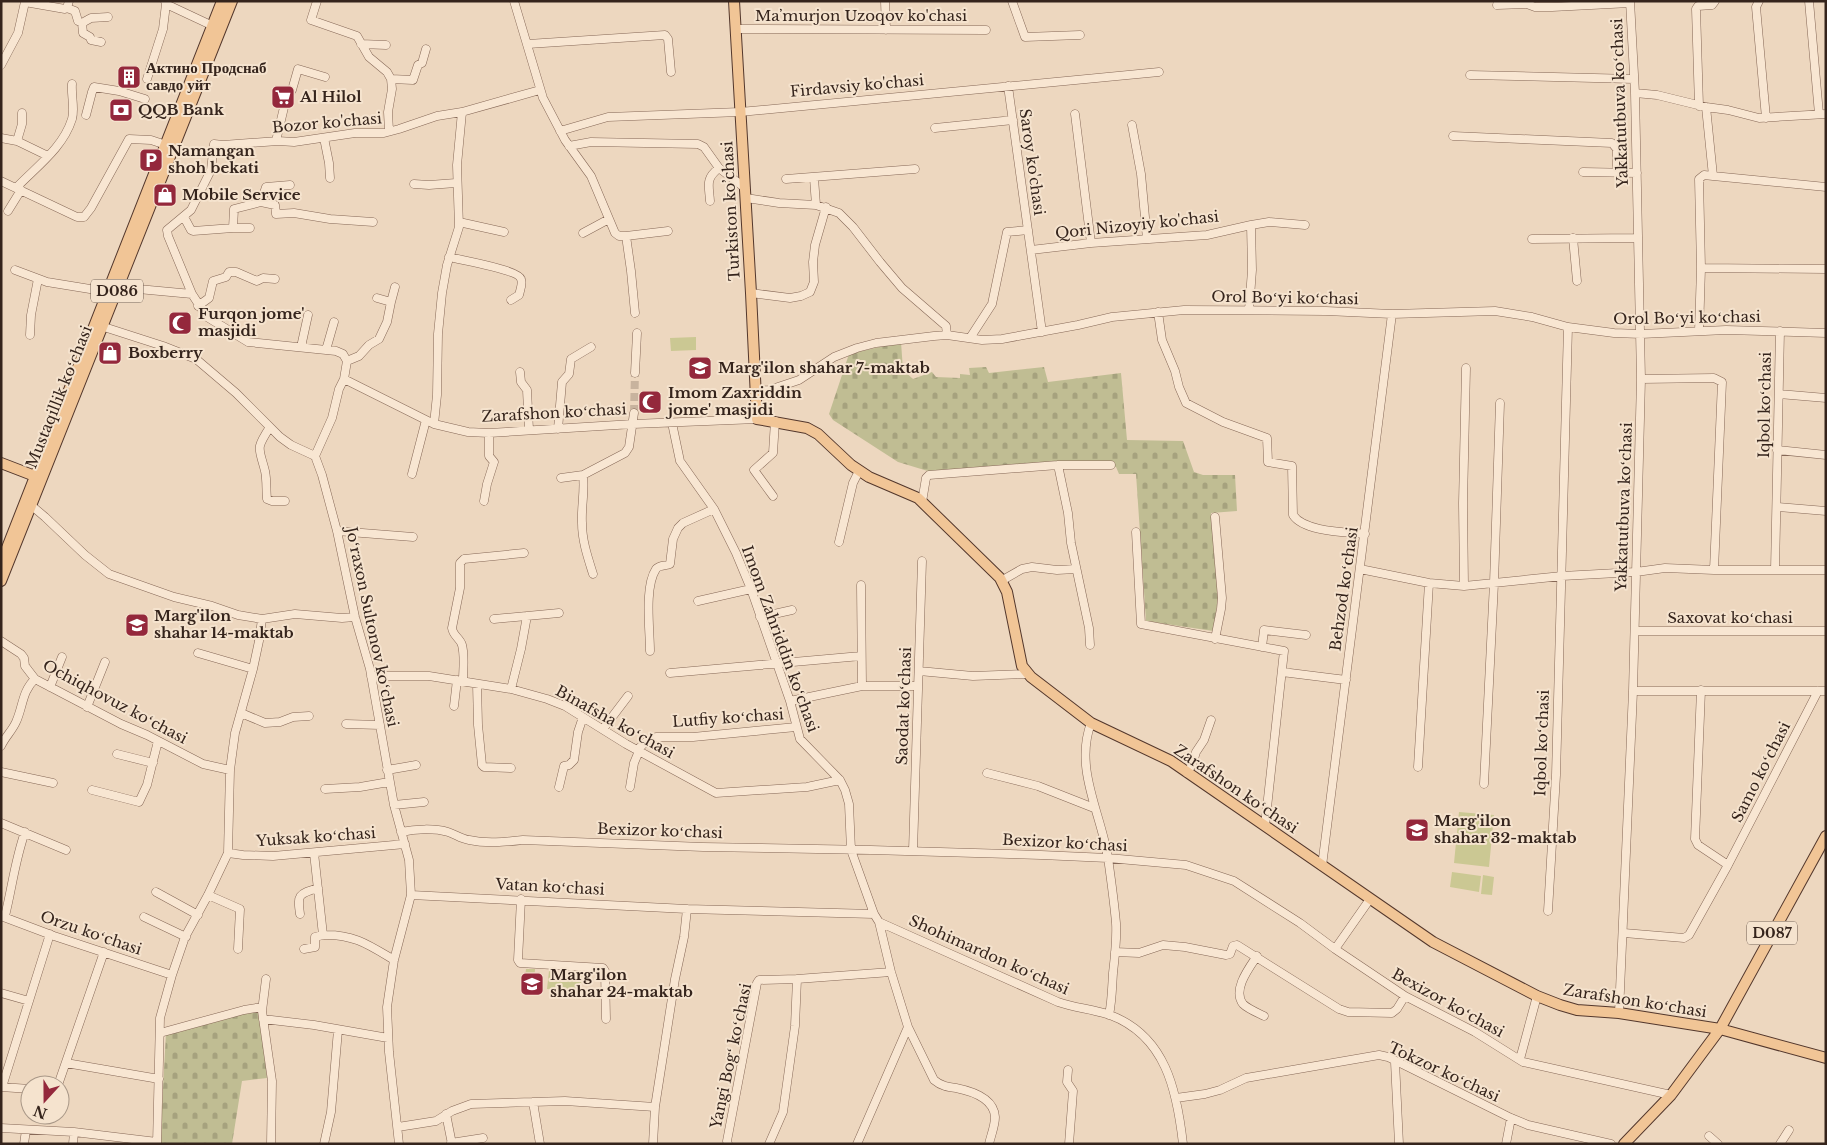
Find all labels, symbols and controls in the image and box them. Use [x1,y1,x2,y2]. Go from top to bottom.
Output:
street label: Maʼmurjon Uzoqov ko'chasi [755,6,967,25]
street label: Yakkatutbuva koʻchasi [1607,18,1632,189]
place label: Актино Продснаб савдо уйт [146,58,267,94]
building icon: Актино Продснаб савдо уйт [116,64,142,90]
street label: Firdavsiy ko'chasi [789,70,925,101]
supermarket icon: Al Hilol [270,84,296,110]
place label: Al Hilol [299,87,362,106]
bank icon: QQB Bank [108,97,134,123]
place label: QQB Bank [138,100,225,119]
street label: Saroy ko'chasi [1016,107,1049,217]
street label: Bozor ko'chasi [271,108,383,137]
place label: Namangan shoh bekati [168,141,259,177]
street label: Turkiston ko’chasi [717,141,744,281]
parking icon: Namangan shoh bekati [138,147,164,173]
shop icon: Mobile Service [152,182,178,208]
place label: Mobile Service [182,185,301,204]
street label: Qori Nizoyiy ko'chasi [1054,206,1220,243]
road number: D086 [91,280,143,302]
street label: Orol Boʻyi koʻchasi [1211,287,1359,308]
place label: Furqon jome' masjidi [198,304,305,340]
street label: Orol Boʻyi koʻchasi [1613,307,1761,328]
mosque icon: Furqon jome' masjidi [167,310,193,336]
street label: Mustaqillik koʻchasi [21,323,96,471]
shop icon: Boxberry [97,340,123,366]
place label: Boxberry [128,343,203,362]
street label: Iqbol koʻchasi [1754,352,1775,458]
school or university icon: Marg'ilon shahar 7-maktab [687,355,713,381]
place label: Marg'ilon shahar 7-maktab [718,358,930,377]
place label: Imom Zaxriddin jome' masjidi [665,383,802,419]
mosque icon: Imom Zaxriddin jome' masjidi [637,389,663,415]
street label: Zarafshon koʻchasi [481,399,627,426]
street label: Yakkatutbuva koʻchasi [1611,422,1636,593]
street label: Joʻraxon Sultonov koʻchasi [342,523,403,729]
street label: Behzod koʻchasi [1325,526,1362,652]
street label: Imom Zahriddin koʻchasi [738,543,823,735]
place label: Marg'ilon shahar 14-maktab [154,606,294,642]
street label: Saxovat koʻchasi [1667,608,1793,627]
school or university icon: Marg'ilon shahar 14-maktab [124,612,150,638]
street label: Saodat koʻchasi [892,647,915,765]
street label: Ochiqhovuz koʻchasi [40,655,191,748]
street label: Binafsha koʻchasi [552,681,678,762]
street label: Iqbol koʻchasi [1530,689,1553,797]
street label: Lutfiy koʻchasi [672,704,784,731]
street label: Samo koʻchasi [1727,718,1794,825]
street label: Zarafshon koʻchasi [1171,740,1302,837]
place label: Marg'ilon shahar 32-maktab [1434,811,1577,847]
school or university icon: Marg'ilon shahar 32-maktab [1404,817,1430,843]
street label: Bexizor koʻchasi [597,819,723,842]
street label: Yuksak koʻchasi [254,823,376,850]
street label: Bexizor koʻchasi [1002,830,1128,855]
street label: Vatan koʻchasi [494,874,605,899]
street label: Orzu koʻchasi [38,906,144,959]
street label: Shohimardon koʻchasi [906,911,1072,998]
road number: D087 [1747,921,1797,944]
street label: Bexizor koʻchasi [1389,964,1508,1041]
place label: Marg'ilon shahar 24-maktab [550,965,693,1001]
school or university icon: Marg'ilon shahar 24-maktab [519,971,545,997]
street label: Zarafshon koʻchasi [1562,980,1708,1021]
street label: Yangi Bogʻ koʻchasi [706,981,755,1131]
street label: Tokzor koʻchasi [1385,1037,1503,1106]
north arrow [20,1075,70,1125]
text: N [31,1101,50,1123]

